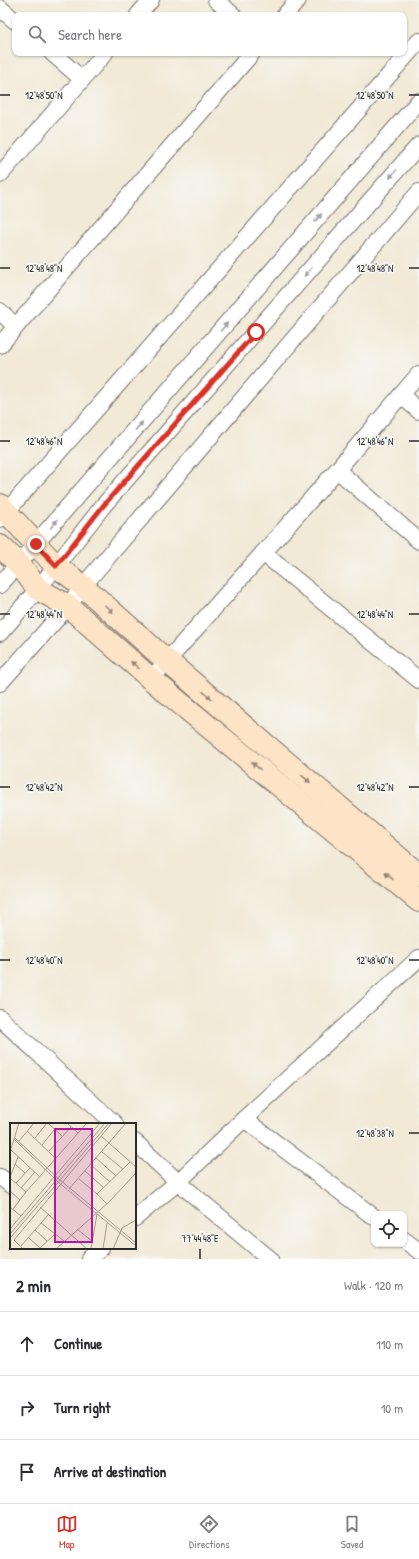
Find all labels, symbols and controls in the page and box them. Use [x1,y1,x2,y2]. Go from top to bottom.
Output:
search box [12,12,407,56]
icon: search [26,23,48,45]
text: Search here [58,24,122,45]
text: 12°48'50"N [25,89,63,102]
text: 12°48'50"N [356,89,394,102]
one-way arrow [389,169,398,180]
one-way arrow [313,213,322,224]
text: 12°48'48"N [26,262,62,275]
text: 12°48'48"N [357,262,393,275]
one-way arrow [303,267,312,278]
one-way arrow [219,322,228,332]
route start [247,323,265,341]
one-way arrow [134,420,143,431]
text: 12°48'46"N [26,435,62,448]
text: 12°48'46"N [357,435,393,448]
one-way arrow [49,519,58,529]
route end [27,535,45,553]
one-way arrow [104,604,114,614]
text: 12°48'44"N [26,608,62,621]
text: 12°48'44"N [357,608,393,621]
one-way arrow [130,660,140,670]
one-way arrow [201,690,212,699]
one-way arrow [251,762,262,771]
one-way arrow [300,774,311,783]
text: 12°48'42"N [25,781,63,794]
text: 12°48'42"N [356,781,394,794]
one-way arrow [384,871,394,880]
text: 12°48'40"N [26,954,62,967]
text: 12°48'40"N [357,954,393,967]
inset map [10,1123,136,1249]
text: 12°48'38"N [356,1127,394,1140]
map controls [371,1211,407,1247]
button: locate [371,1211,407,1247]
text: 77°44'48"E [182,1232,219,1245]
text: 2 min [16,1274,51,1297]
text: Walk · 120 m [344,1276,403,1294]
icon: ahead [16,1333,38,1355]
text: Continue [54,1333,102,1354]
text: 110 m [376,1335,403,1353]
icon: right [16,1397,38,1419]
text: Turn right [54,1397,110,1418]
text: 10 m [381,1399,403,1417]
icon: arrive [16,1461,38,1483]
text: Arrive at destination [54,1461,166,1482]
tab: Map [56,1513,78,1551]
tab: Directions [189,1513,230,1551]
tab: Saved [341,1513,363,1551]

